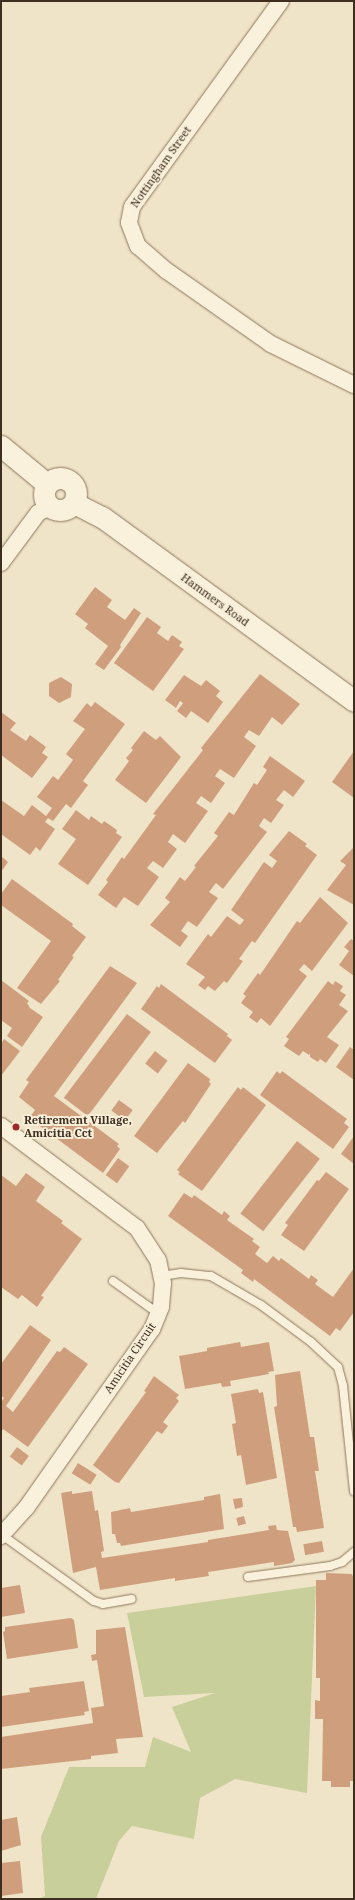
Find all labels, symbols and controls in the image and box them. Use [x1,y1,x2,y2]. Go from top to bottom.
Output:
street label: Nottingham Street [128,124,194,210]
street label: Hammers Road [178,571,252,629]
place label: Retirement Village, Amicitia Cct [24,1114,132,1140]
marker: Retirement Village, Amicitia Cct [11,1122,21,1132]
street label: Amicitia Circuit [102,1320,158,1396]

